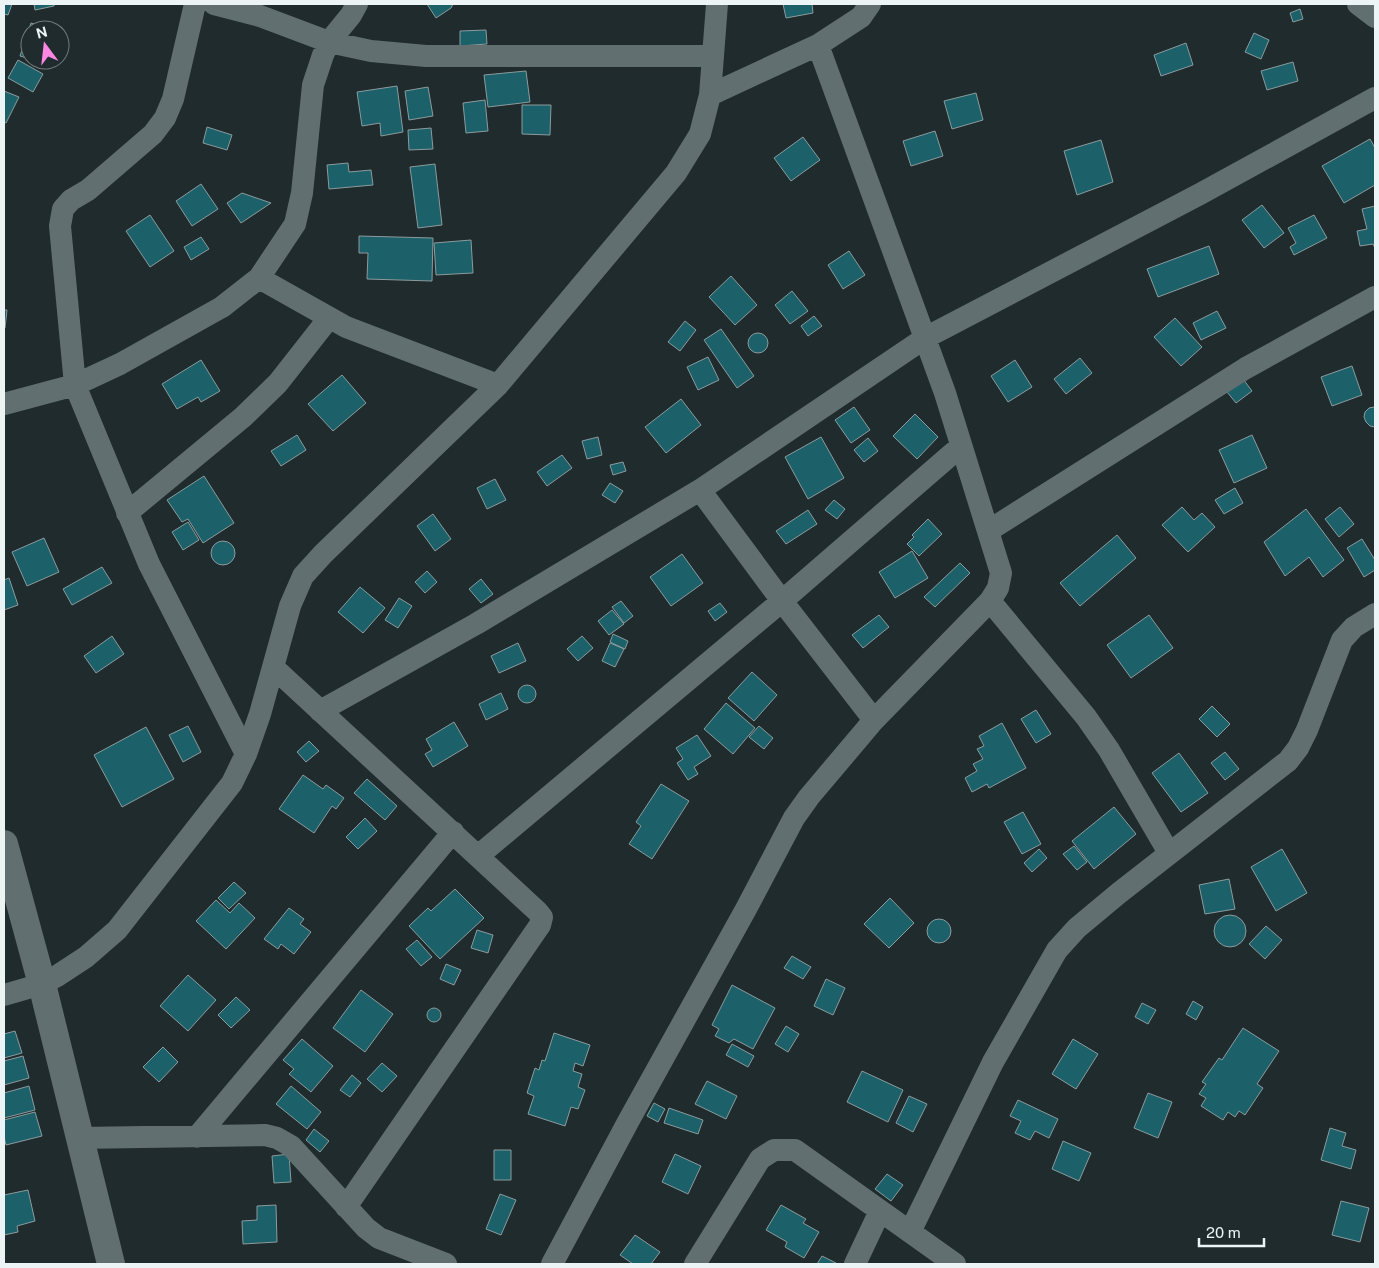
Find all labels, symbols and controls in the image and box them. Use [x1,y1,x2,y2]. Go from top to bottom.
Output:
north arrow [20,20,70,70]
text: N [34,23,49,42]
scale bar [1199,1216,1264,1248]
text: 20 m [1206,1224,1241,1241]

